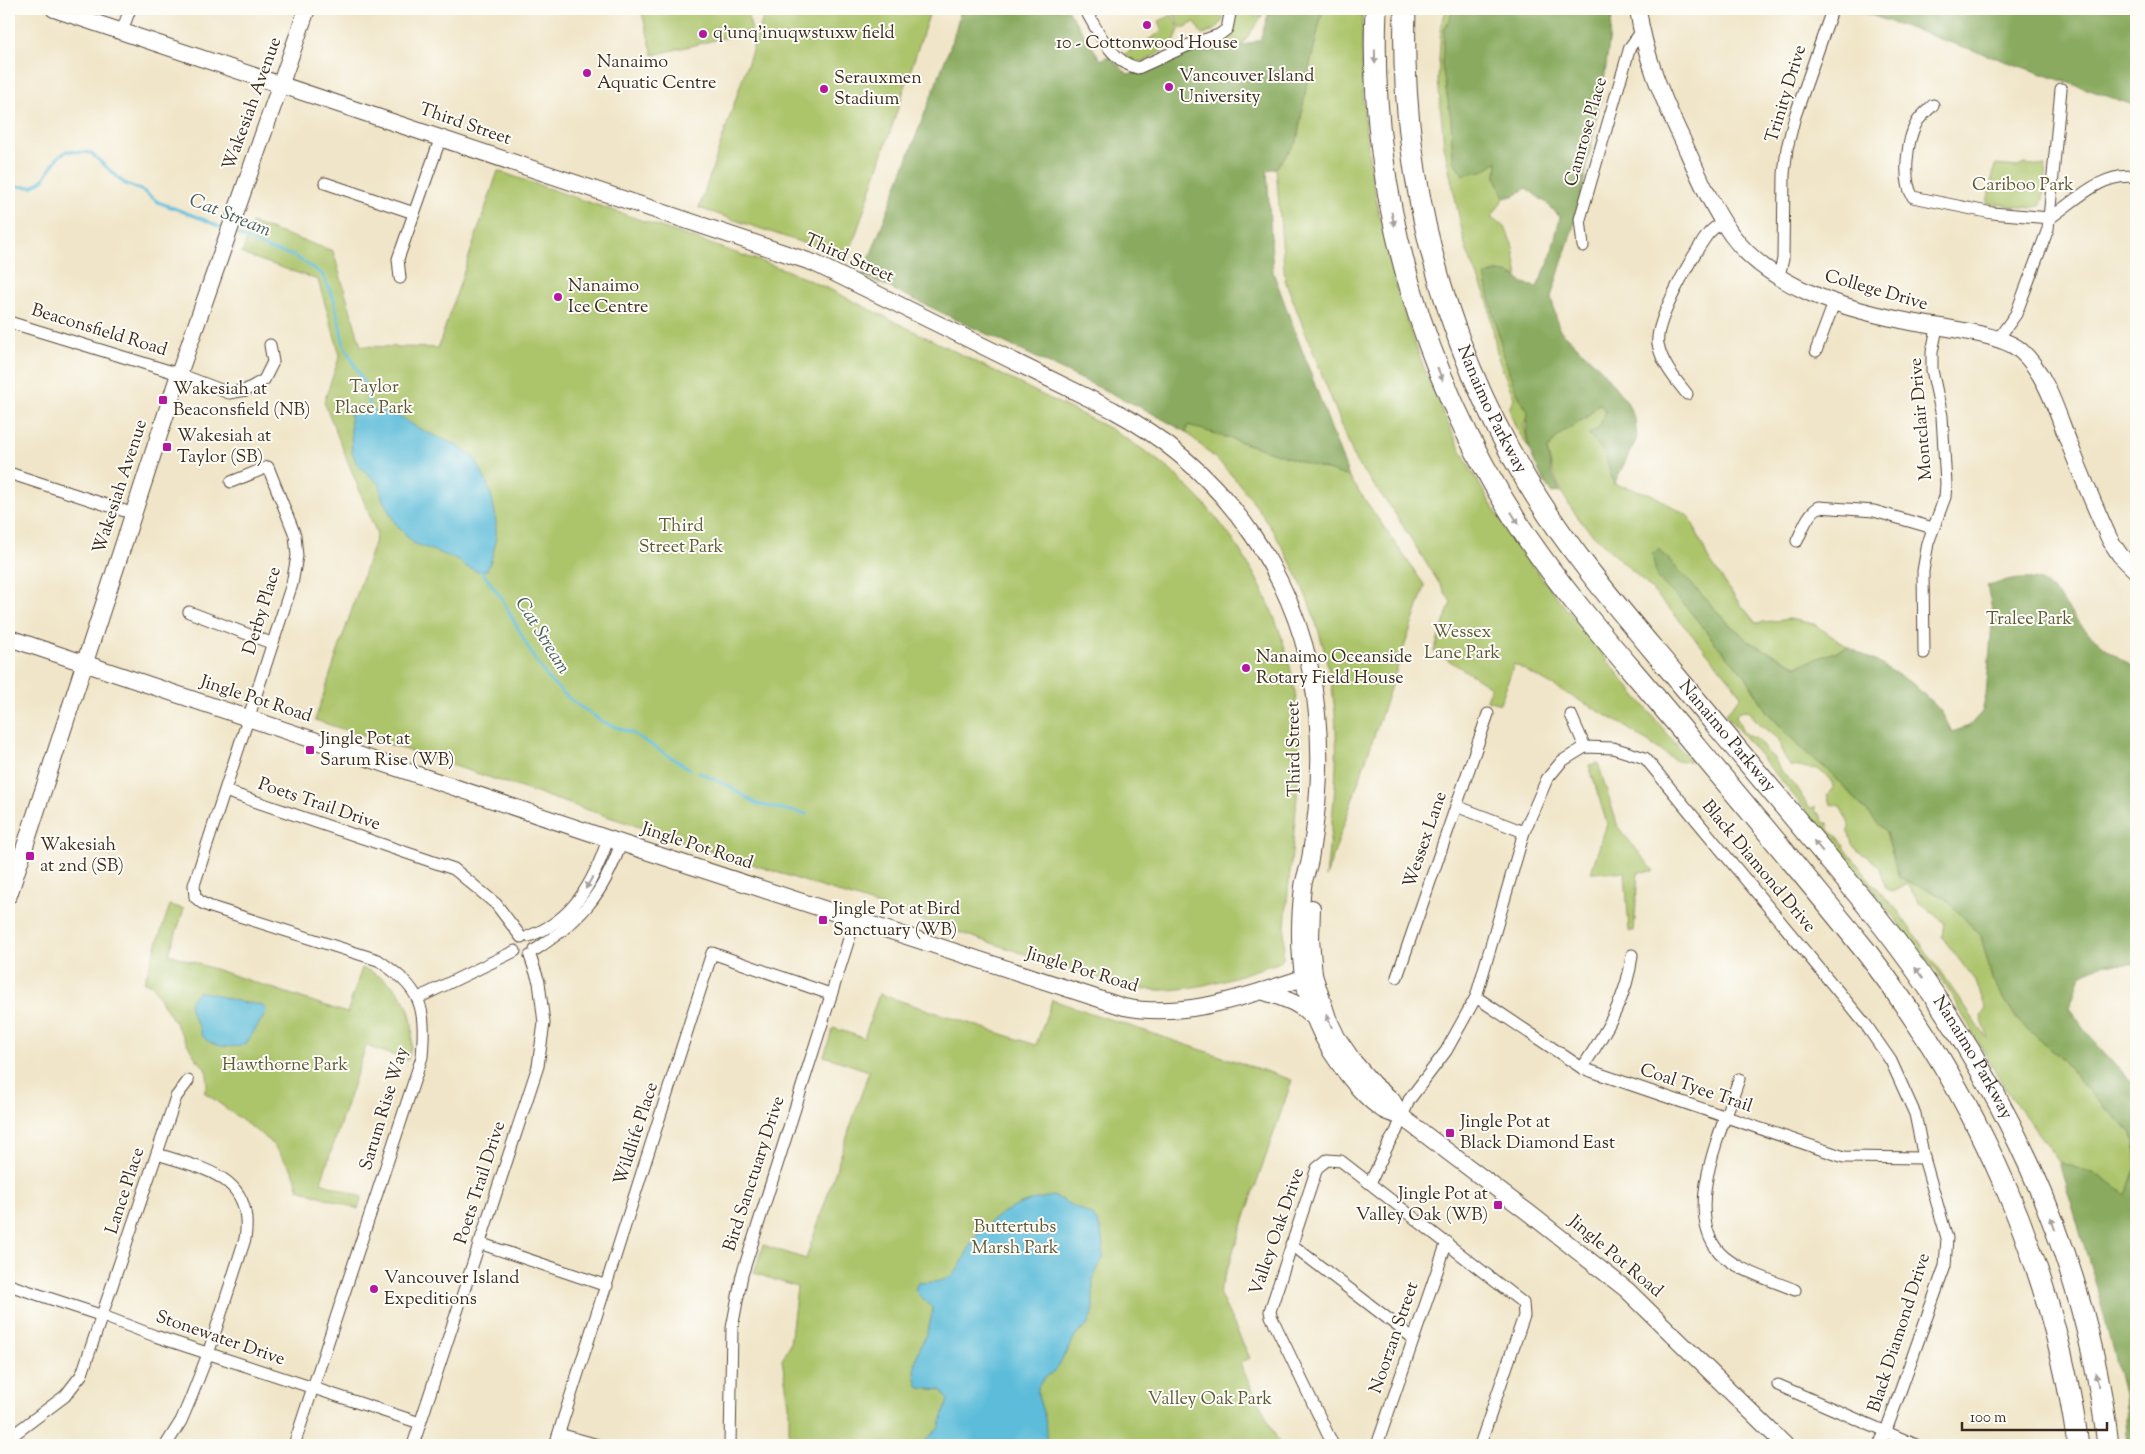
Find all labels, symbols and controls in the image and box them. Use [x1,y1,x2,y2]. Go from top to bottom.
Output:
marker: 10 - Cottonwood House [1141,19,1153,31]
place label: q’unq’inuqwstuxw field [713,21,895,47]
marker: q’unq’inuqwstuxw field [697,28,709,40]
place label: 10 - Cottonwood House [1056,31,1238,57]
street label: Wakesiah Avenue [217,34,289,174]
street label: Trinity Drive [1760,42,1814,146]
place label: Nanaimo Aquatic Centre [597,50,716,97]
one-way arrow [1371,50,1379,66]
place label: Vancouver Island University [1179,64,1314,111]
place label: Serauxmen Stadium [834,66,922,113]
marker: Nanaimo Aquatic Centre [581,67,593,79]
street label: Camrose Place [1559,74,1615,190]
marker: Vancouver Island University [1163,81,1175,93]
marker: Serauxmen Stadium [818,83,830,95]
street label: Third Street [416,97,514,153]
park label: Cariboo Park [1972,173,2074,199]
water label: Cat Stream [185,187,275,245]
one-way arrow [1389,211,1397,226]
street label: Third Street [800,228,898,290]
street label: College Drive [1821,264,1931,318]
place label: Nanaimo Ice Centre [568,274,648,321]
marker: Nanaimo Ice Centre [552,291,564,303]
street label: Beaconsfield Road [28,298,170,364]
street label: Nanaimo Parkway [1449,342,1533,479]
street label: Montclair Drive [1904,357,1940,481]
one-way arrow [1437,367,1445,381]
park label: Taylor Place Park [335,375,413,422]
place label: Wakesiah at Beaconsfield (NB) [173,377,310,424]
marker: Wakesiah at Beaconsfield (NB) [157,394,169,406]
street label: Wakesiah Avenue [87,416,155,558]
place label: Wakesiah at Taylor (SB) [177,424,271,471]
marker: Wakesiah at Taylor (SB) [161,441,173,453]
one-way arrow [1510,511,1520,525]
park label: Third Street Park [639,514,724,561]
street label: Derby Place [237,564,289,658]
water label: Cat Stream [508,592,577,680]
park label: Tralee Park [1986,607,2072,633]
park label: Wessex Lane Park [1424,620,1500,667]
place label: Nanaimo Oceanside Rotary Field House [1256,645,1412,692]
marker: Nanaimo Oceanside Rotary Field House [1240,662,1252,674]
street label: Jingle Pot Road [196,669,315,730]
street label: Nanaimo Parkway [1672,675,1781,799]
street label: Third Street [1281,701,1309,797]
place label: Jingle Pot at Sarum Rise (WB) [319,727,454,774]
marker: Jingle Pot at Sarum Rise (WB) [304,744,316,756]
street label: Poets Trail Drive [254,772,384,838]
street label: Wessex Lane [1397,788,1455,892]
street label: Black Diamond Drive [1695,795,1821,939]
street label: Jingle Pot Road [637,816,756,877]
place label: Wakesiah at 2nd (SB) [40,833,124,880]
one-way arrow [1812,840,1823,853]
marker: Wakesiah at 2nd (SB) [24,850,36,862]
one-way arrow [585,877,594,890]
place label: Jingle Pot at Bird Sanctuary (WB) [832,897,960,944]
marker: Jingle Pot at Bird Sanctuary (WB) [817,914,829,926]
street label: Jingle Pot Road [1022,941,1141,1000]
one-way arrow [1914,966,1924,980]
street label: Nanaimo Parkway [1925,991,2019,1124]
one-way arrow [1325,1014,1333,1028]
street label: Sarum Rise Way [354,1044,416,1174]
park label: Hawthorne Park [222,1053,348,1079]
street label: Coal Tyee Trail [1636,1058,1756,1120]
street label: Wildlife Place [608,1079,666,1189]
street label: Bird Sanctuary Drive [718,1093,792,1255]
place label: Jingle Pot at Black Diamond East [1459,1110,1615,1157]
street label: Poets Trail Drive [449,1118,513,1248]
marker: Jingle Pot at Black Diamond East [1444,1127,1456,1139]
street label: Lance Place [100,1144,152,1238]
street label: Valley Oak Drive [1244,1165,1312,1299]
place label: Jingle Pot at Valley Oak (WB) [1356,1182,1488,1229]
marker: Jingle Pot at Valley Oak (WB) [1492,1199,1504,1211]
street label: Jingle Pot Road [1561,1209,1668,1304]
park label: Buttertubs Marsh Park [971,1215,1059,1262]
one-way arrow [2049,1216,2056,1231]
street label: Black Diamond Drive [1862,1250,1938,1416]
place label: Vancouver Island Expeditions [384,1266,519,1313]
street label: Noorzan Street [1364,1279,1426,1397]
marker: Vancouver Island Expeditions [368,1283,380,1295]
street label: Stonewater Drive [152,1305,288,1373]
one-way arrow [2093,1372,2101,1387]
park label: Valley Oak Park [1148,1387,1272,1413]
scale bar [1962,1399,2108,1431]
text: 100 m [1970,1408,2007,1429]

